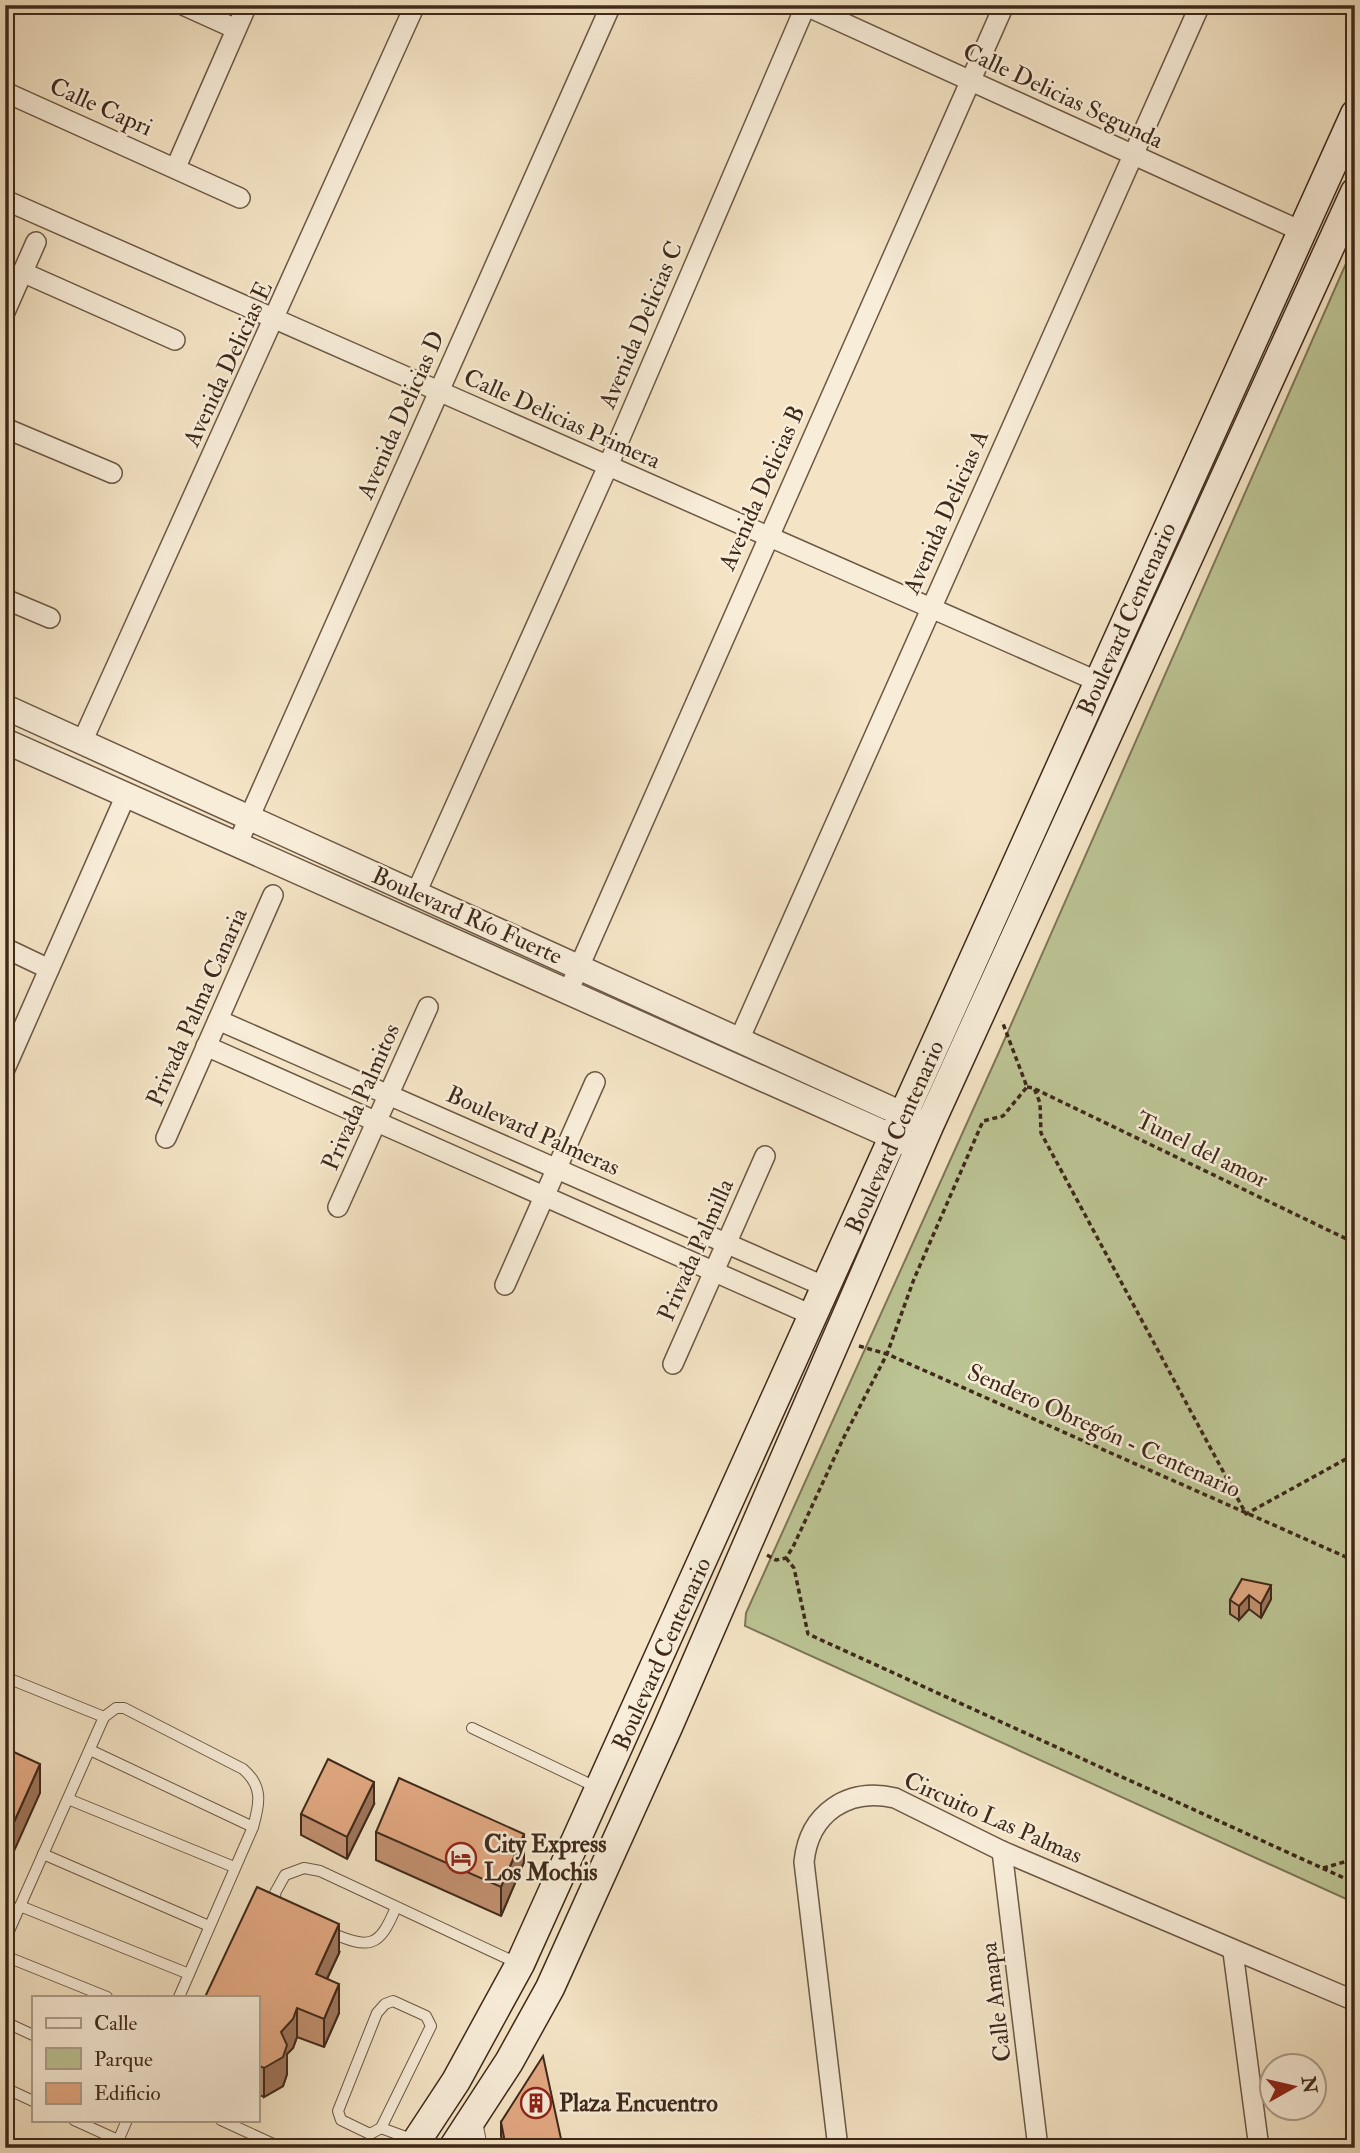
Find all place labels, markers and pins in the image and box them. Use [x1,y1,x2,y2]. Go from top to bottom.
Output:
place label: City Express Los Mochis [484,1829,606,1888]
hotel icon: City Express Los Mochis [444,1841,478,1875]
building icon: Plaza Encuentro [519,2086,553,2120]
place label: Plaza Encuentro [559,2088,718,2119]

